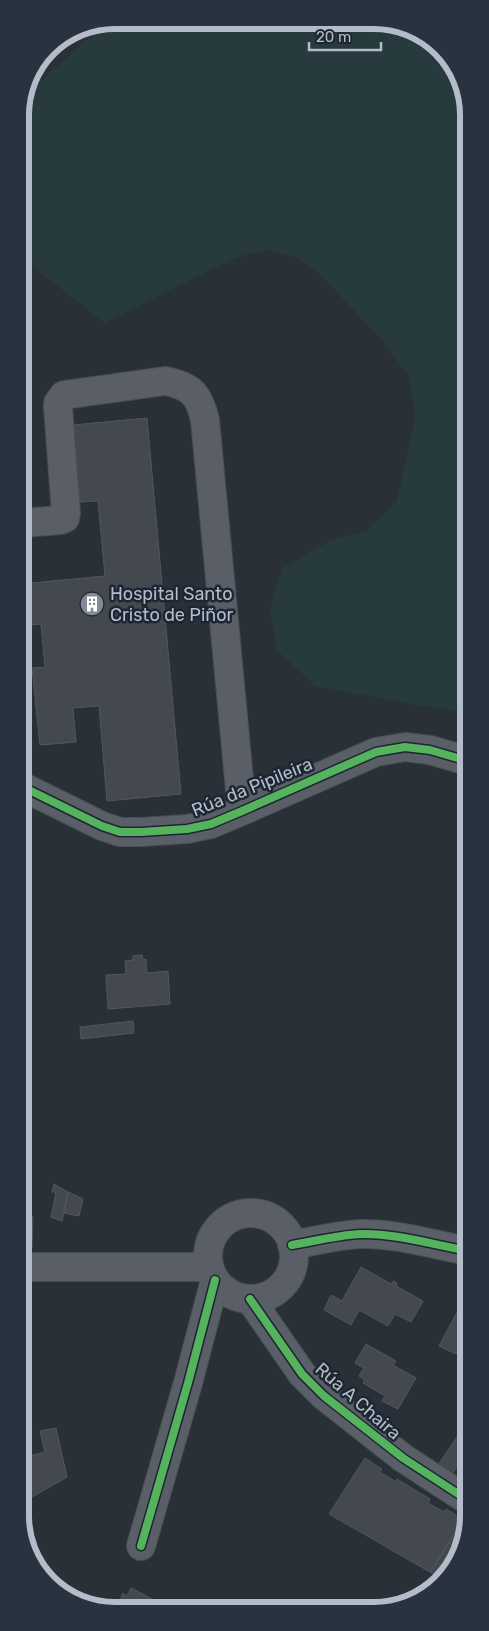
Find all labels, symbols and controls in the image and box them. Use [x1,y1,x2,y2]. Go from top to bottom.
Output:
scale bar [309,20,382,52]
text: 20 m [316,28,351,46]
place label: Hospital Santo Cristo de Piñor [110,583,233,626]
building icon: Hospital Santo Cristo de Piñor [79,591,105,617]
street label: Rúa da Pipileira [188,753,316,821]
street label: Rúa A Chaira [311,1358,405,1444]

